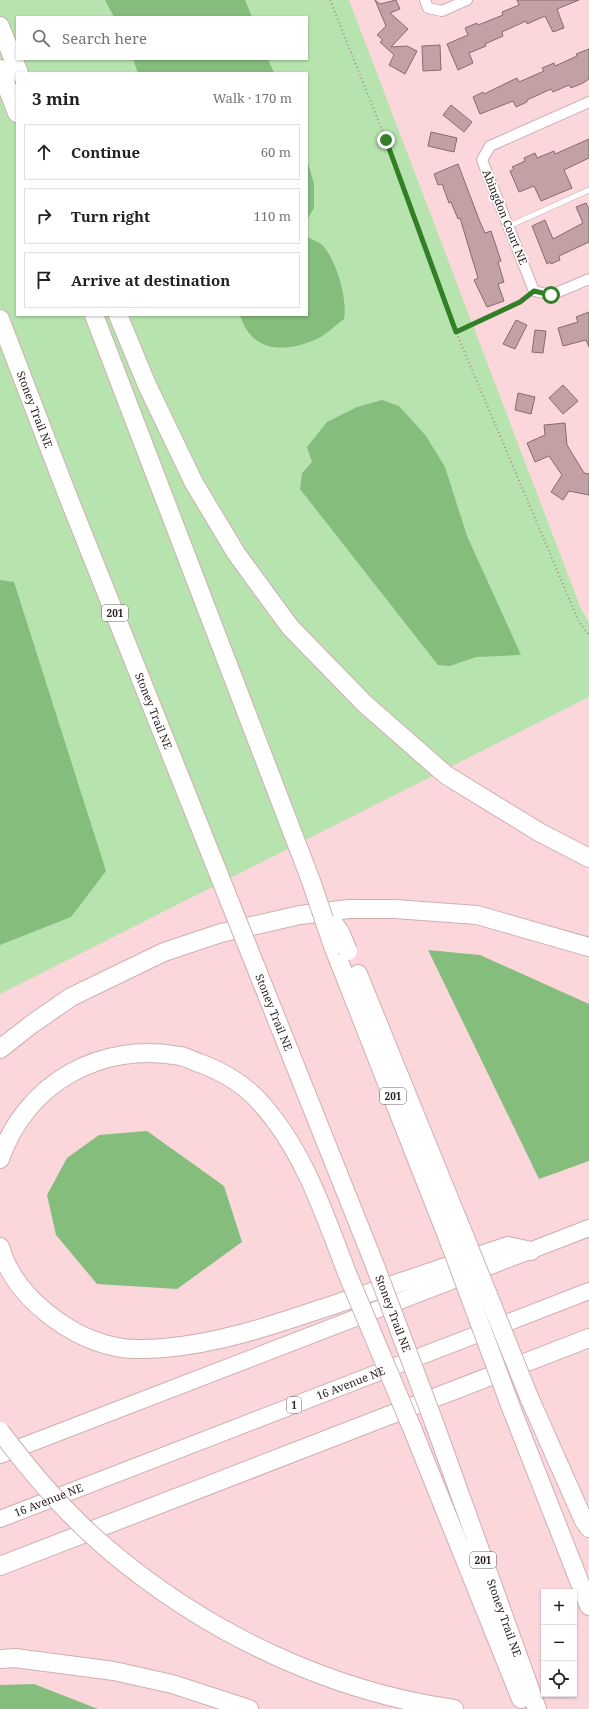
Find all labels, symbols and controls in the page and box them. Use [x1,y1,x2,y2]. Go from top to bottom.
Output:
search box [16,16,308,60]
icon: search [30,27,52,49]
text: Search here [62,28,147,48]
text: 3 min [32,87,80,110]
text: Walk · 170 m [213,89,292,107]
route end [377,131,395,149]
icon: ahead [33,141,55,163]
text: Continue [71,142,140,162]
text: 60 m [261,143,291,161]
street label: Abingdon Court NE [480,167,531,267]
icon: right [33,205,55,227]
text: Turn right [71,206,150,226]
text: 110 m [254,207,291,225]
icon: arrive [33,269,55,291]
text: Arrive at destination [71,270,230,290]
route start [542,286,560,304]
street label: Stoney Trail NE [14,369,57,450]
road number: 201 [102,605,128,621]
street label: Stoney Trail NE [132,670,176,751]
street label: Stoney Trail NE [252,972,296,1053]
road number: 201 [380,1088,406,1104]
street label: Stoney Trail NE [372,1273,415,1354]
street label: 16 Avenue NE [314,1363,387,1403]
road number: 1 [287,1397,301,1413]
street label: 16 Avenue NE [12,1480,85,1520]
road number: 201 [470,1552,496,1568]
street label: Stoney Trail NE [484,1577,526,1659]
map controls [541,1589,577,1697]
button: + [541,1589,577,1625]
button: − [541,1625,577,1661]
button: locate [541,1661,577,1697]

